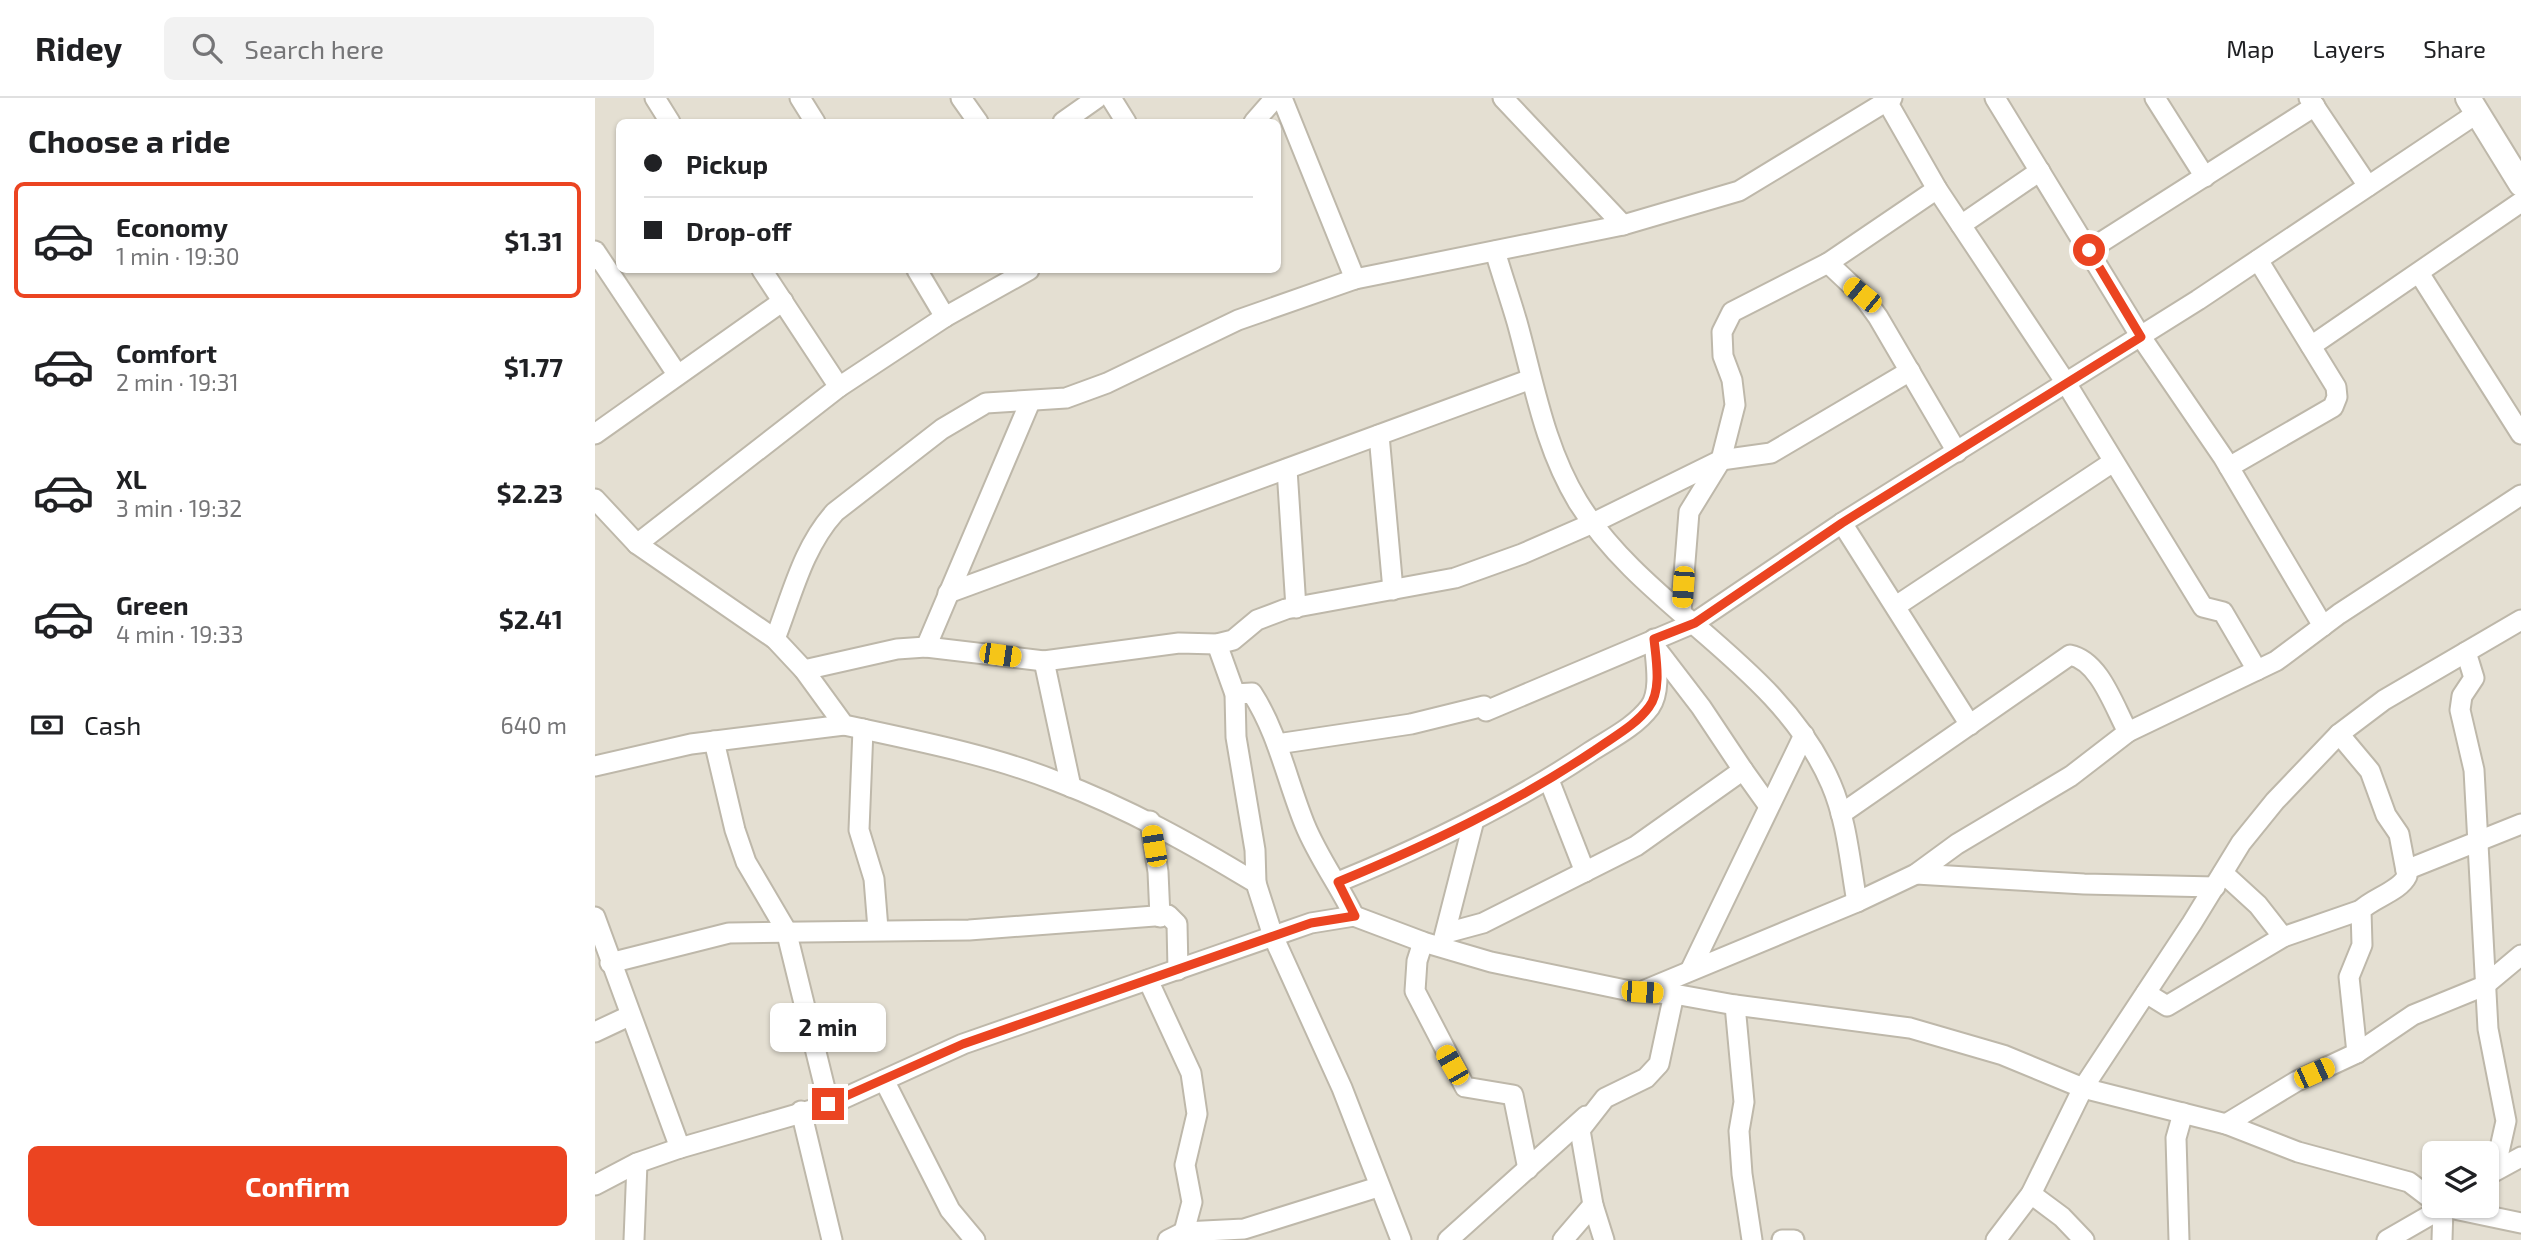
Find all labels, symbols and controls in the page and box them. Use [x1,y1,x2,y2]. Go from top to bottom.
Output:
search box [164,17,654,80]
text: Ridey [35,28,122,68]
icon: search [188,29,226,67]
text: Search here [244,33,384,64]
text: Map [2226,34,2274,63]
text: Layers [2312,34,2385,63]
text: Share [2423,34,2486,63]
text: Choose a ride [28,121,231,159]
text: Pickup [686,148,768,179]
icon: car [32,209,95,272]
text: Economy [116,211,228,242]
text: Drop-off [686,215,791,246]
text: $1.31 [504,225,563,256]
route start [2073,234,2105,266]
text: 1 min · 19:30 [116,242,240,270]
car [1840,274,1885,316]
icon: car [32,335,95,398]
text: Comfort [116,337,217,368]
text: $1.77 [504,351,563,382]
text: 2 min · 19:31 [116,368,239,396]
icon: car [32,461,95,524]
text: XL [116,463,147,494]
text: $2.23 [497,477,563,508]
text: 3 min · 19:32 [116,494,242,522]
car [1672,565,1695,609]
icon: car [32,587,95,650]
text: Green [116,589,189,620]
text: $2.41 [499,603,563,634]
text: 4 min · 19:33 [116,620,244,648]
car [978,642,1023,668]
icon: cash [28,706,66,744]
text: Cash [84,709,141,740]
text: 640 m [501,711,567,739]
car [1141,823,1168,869]
car [1621,980,1664,1004]
callout: 2 min [770,1002,886,1052]
text: 2 min [799,1013,857,1041]
car [1433,1042,1472,1088]
car [2291,1055,2338,1091]
route end [812,1088,844,1120]
map controls [2422,1141,2499,1218]
button: layers [2422,1141,2499,1218]
button: Confirm [28,1146,567,1226]

